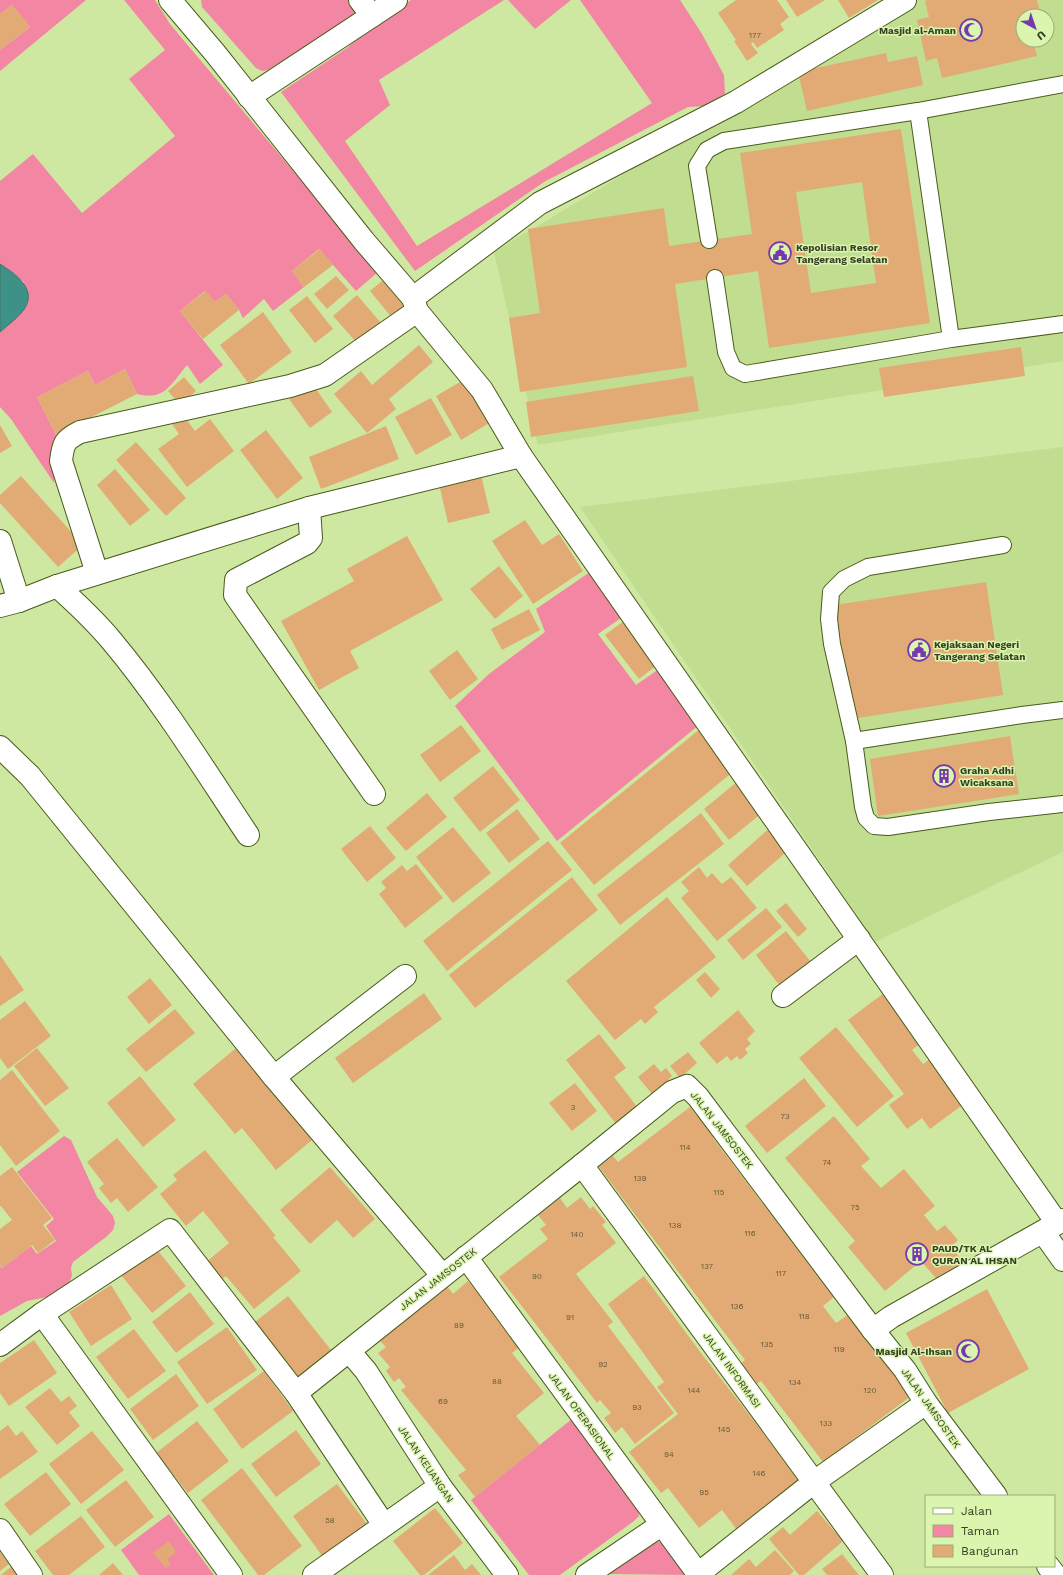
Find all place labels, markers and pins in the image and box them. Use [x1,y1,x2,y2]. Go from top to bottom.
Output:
mosque icon: Masjid al-Aman [958,17,984,43]
place label: Masjid al-Aman [879,25,956,36]
public building icon: Kepolisian Resor Tangerang Selatan [767,240,793,266]
place label: Kepolisian Resor Tangerang Selatan [796,242,887,265]
public building icon: Kejaksaan Negeri Tangerang Selatan [906,637,932,663]
place label: Kejaksaan Negeri Tangerang Selatan [934,639,1025,662]
building icon: Graha Adhi Wicaksana [931,763,957,789]
place label: Graha Adhi Wicaksana [960,765,1014,788]
building icon: PAUD/TK AL QURAN AL IHSAN [904,1241,930,1267]
place label: PAUD/TK AL QURAN AL IHSAN [932,1243,1017,1266]
mosque icon: Masjid Al-Ihsan [955,1338,981,1364]
place label: Masjid Al-Ihsan [875,1346,952,1357]

